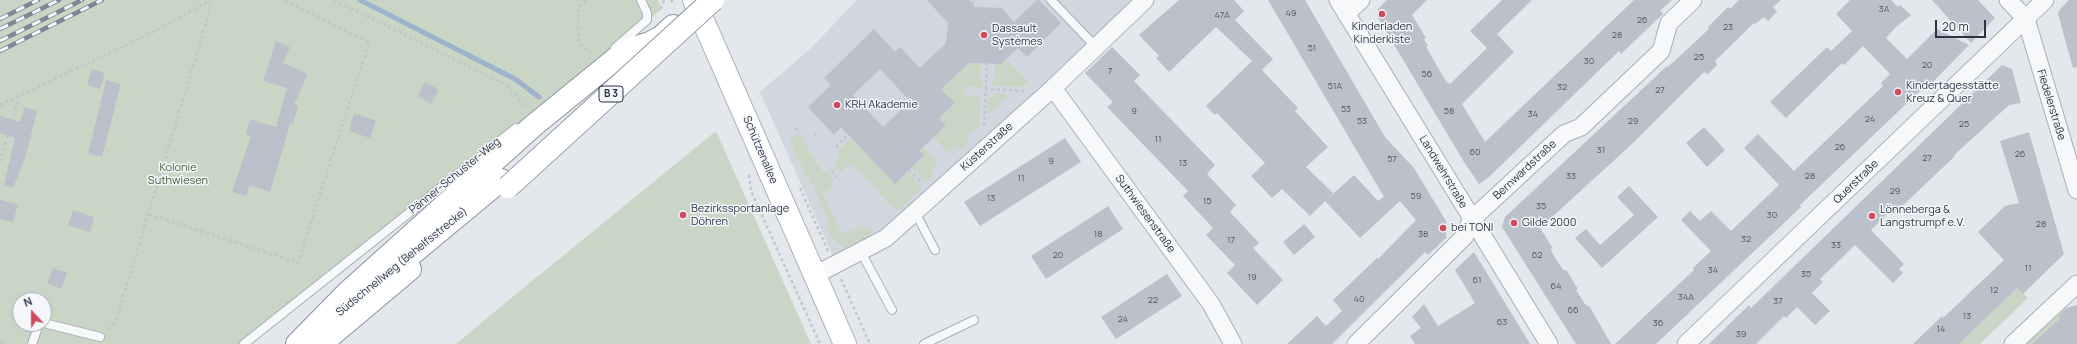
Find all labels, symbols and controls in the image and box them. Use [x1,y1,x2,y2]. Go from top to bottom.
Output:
house number: 3A [1879,4,1889,14]
house number: 49 [1286,8,1296,18]
marker: Kinderladen Kinderkiste [1377,9,1387,19]
house number: 47A [1214,10,1230,20]
scale bar [1937,12,1988,38]
house number: 26 [1637,15,1647,25]
text: 20 m [1942,18,1969,35]
place label: Kinderladen Kinderkiste [1352,20,1412,46]
place label: Dassault Systèmes [992,22,1042,48]
house number: 23 [1723,22,1733,32]
marker: Dassault Systèmes [979,30,989,40]
house number: 28 [1612,30,1622,40]
house number: 51 [1308,43,1316,53]
house number: 25 [1694,52,1704,62]
house number: 30 [1584,56,1594,66]
house number: 20 [1922,60,1932,70]
house number: 7 [1108,66,1112,76]
street label: Fiedelerstraße [2034,68,2068,142]
house number: 56 [1422,69,1432,79]
place label: Kindertagesstätte Kreuz & Quer [1906,79,1999,105]
house number: 51A [1328,81,1342,91]
house number: 32 [1557,82,1567,92]
house number: 27 [1655,85,1665,95]
road number: B 3 [599,86,623,102]
marker: Kindertagesstätte Kreuz & Quer [1893,87,1903,97]
place label: KRH Akademie [845,98,918,112]
marker: KRH Akademie [832,100,842,110]
house number: 53 [1341,104,1351,114]
house number: 9 [1131,106,1137,116]
house number: 58 [1444,106,1454,116]
house number: 34 [1528,109,1538,119]
street label: Schützenallee [740,114,780,186]
house number: 24 [1865,114,1875,124]
house number: 53 [1357,116,1367,126]
house number: 29 [1628,116,1638,126]
house number: 25 [1959,119,1969,129]
street label: Küsterstraße [958,120,1016,174]
street label: Landwehrstraße [1416,133,1470,211]
house number: 11 [1154,134,1162,144]
street label: Pänner-Schuster-Weg [407,135,503,217]
street label: Bernwardstraße [1491,137,1559,203]
house number: 26 [1835,142,1845,152]
house number: 31 [1597,145,1605,155]
house number: 60 [1469,147,1481,157]
house number: 26 [2015,149,2025,159]
house number: 27 [1922,153,1932,163]
house number: 57 [1387,154,1397,164]
house number: 9 [1048,156,1054,166]
street label: Querstraße [1831,157,1881,207]
house number: 13 [1179,158,1187,168]
park label: Kolonie Suthwiesen [148,161,208,187]
house number: 33 [1566,171,1576,181]
house number: 28 [1805,171,1815,181]
street label: Suthwiesenstraße [1112,172,1178,256]
house number: 11 [1017,173,1025,183]
house number: 29 [1890,186,1900,196]
house number: 59 [1411,191,1421,201]
house number: 13 [987,193,995,203]
house number: 15 [1203,196,1211,206]
house number: 35 [1536,201,1546,211]
place label: Bezirkssportanlage Döhren [691,202,789,228]
place label: Lönneberga & Langstrumpf e.V. [1880,203,1965,229]
street label: Südschnellweg (Behelfsstrecke) [334,205,470,319]
marker: Bezirkssportanlage Döhren [678,210,688,220]
house number: 30 [1767,210,1777,220]
marker: Lönneberga & Langstrumpf e.V. [1867,211,1877,221]
place label: Gilde 2000 [1522,216,1576,230]
marker: Gilde 2000 [1509,218,1519,228]
house number: 28 [2036,219,2046,229]
place label: bei TONI [1451,221,1493,235]
marker: bei TONI [1438,223,1448,233]
house number: 18 [1094,229,1102,239]
house number: 38 [1418,229,1428,239]
house number: 32 [1741,234,1751,244]
house number: 17 [1227,235,1235,245]
house number: 33 [1831,240,1841,250]
house number: 20 [1053,250,1063,260]
house number: 62 [1532,250,1542,260]
house number: 11 [2024,263,2032,273]
house number: 34 [1708,265,1718,275]
house number: 35 [1801,269,1811,279]
house number: 19 [1247,272,1257,282]
house number: 61 [1473,275,1481,285]
house number: 64 [1551,281,1561,291]
house number: 12 [1990,285,1998,295]
north arrow [12,292,52,332]
house number: 34A [1678,292,1694,302]
text: N [21,293,34,310]
house number: 40 [1354,294,1364,304]
house number: 22 [1148,295,1158,305]
house number: 37 [1773,296,1783,306]
house number: 66 [1567,305,1579,315]
house number: 13 [1963,311,1971,321]
house number: 24 [1118,314,1128,324]
house number: 63 [1497,317,1507,327]
house number: 36 [1653,318,1663,328]
house number: 14 [1937,324,1945,334]
house number: 39 [1736,329,1746,339]

